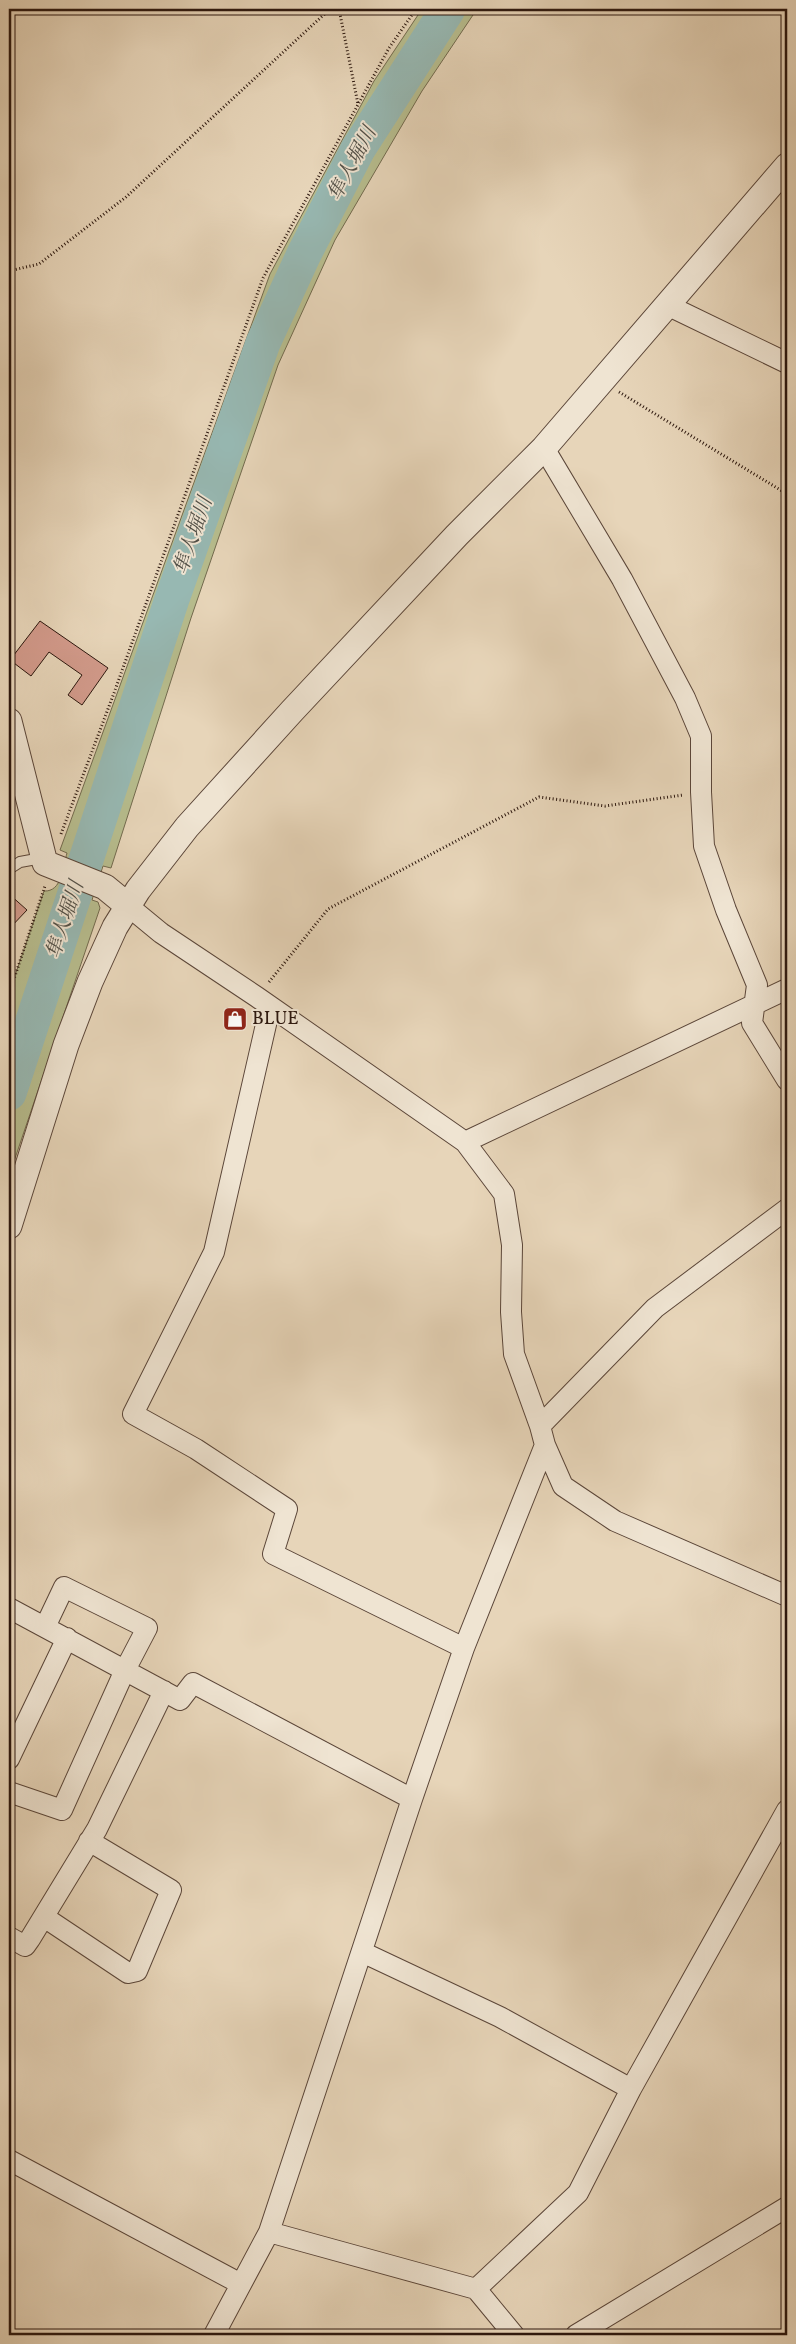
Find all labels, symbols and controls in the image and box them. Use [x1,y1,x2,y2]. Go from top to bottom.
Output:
water label: 隼人堀川 [322,120,385,206]
water label: 隼人堀川 [168,492,221,578]
water label: 隼人堀川 [40,876,92,962]
shop icon: BLUE [222,1006,248,1032]
place label: BLUE [252,1006,299,1032]

